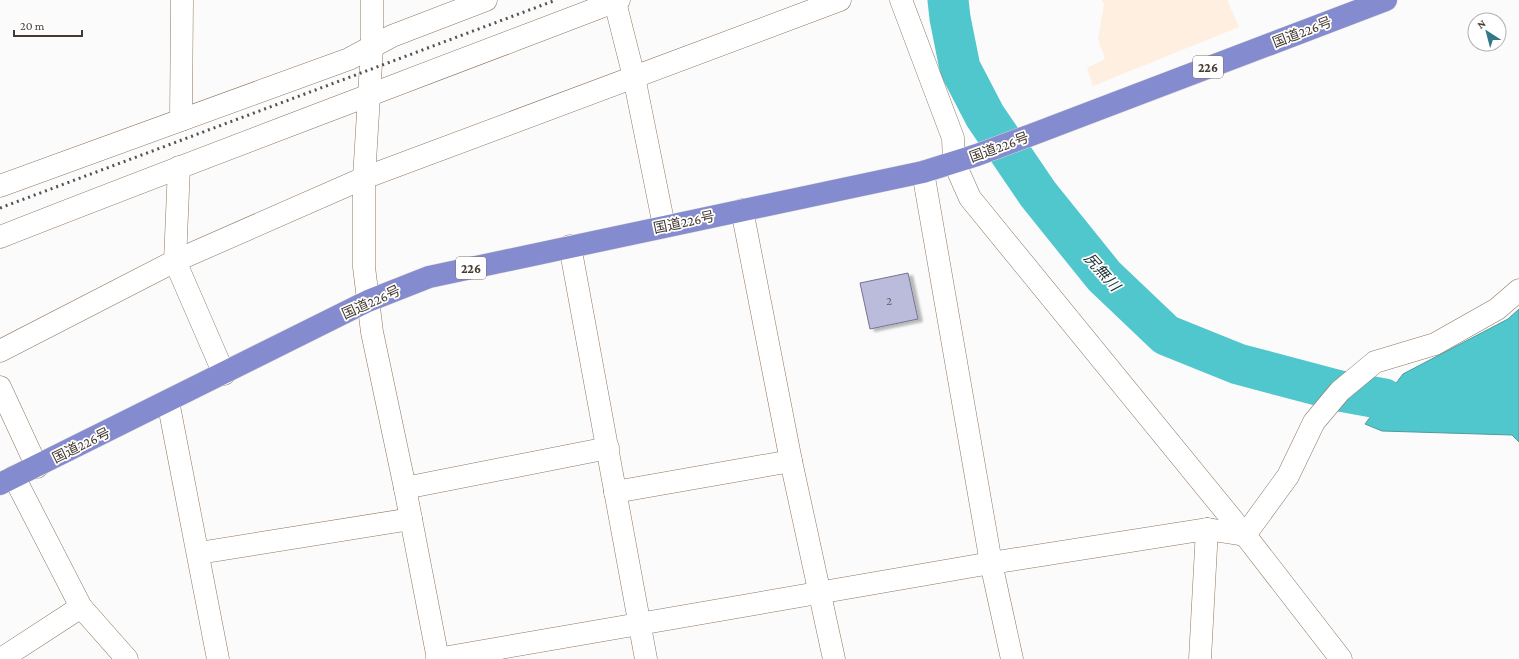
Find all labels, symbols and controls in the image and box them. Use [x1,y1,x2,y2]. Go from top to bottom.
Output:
scale bar [14,12,82,38]
north arrow [1467,12,1507,52]
street label: 国道226号 [1270,13,1334,51]
text: N [1475,17,1488,31]
text: 20 m [20,19,45,33]
road number: 226 [1193,56,1223,78]
street label: 国道226号 [967,129,1031,165]
street label: 国道226号 [652,208,716,236]
water label: 尻無川 [1081,250,1124,296]
road number: 226 [456,257,486,279]
street label: 国道226号 [339,282,403,322]
house number: 2 [886,294,892,308]
street label: 国道226号 [49,424,113,466]

